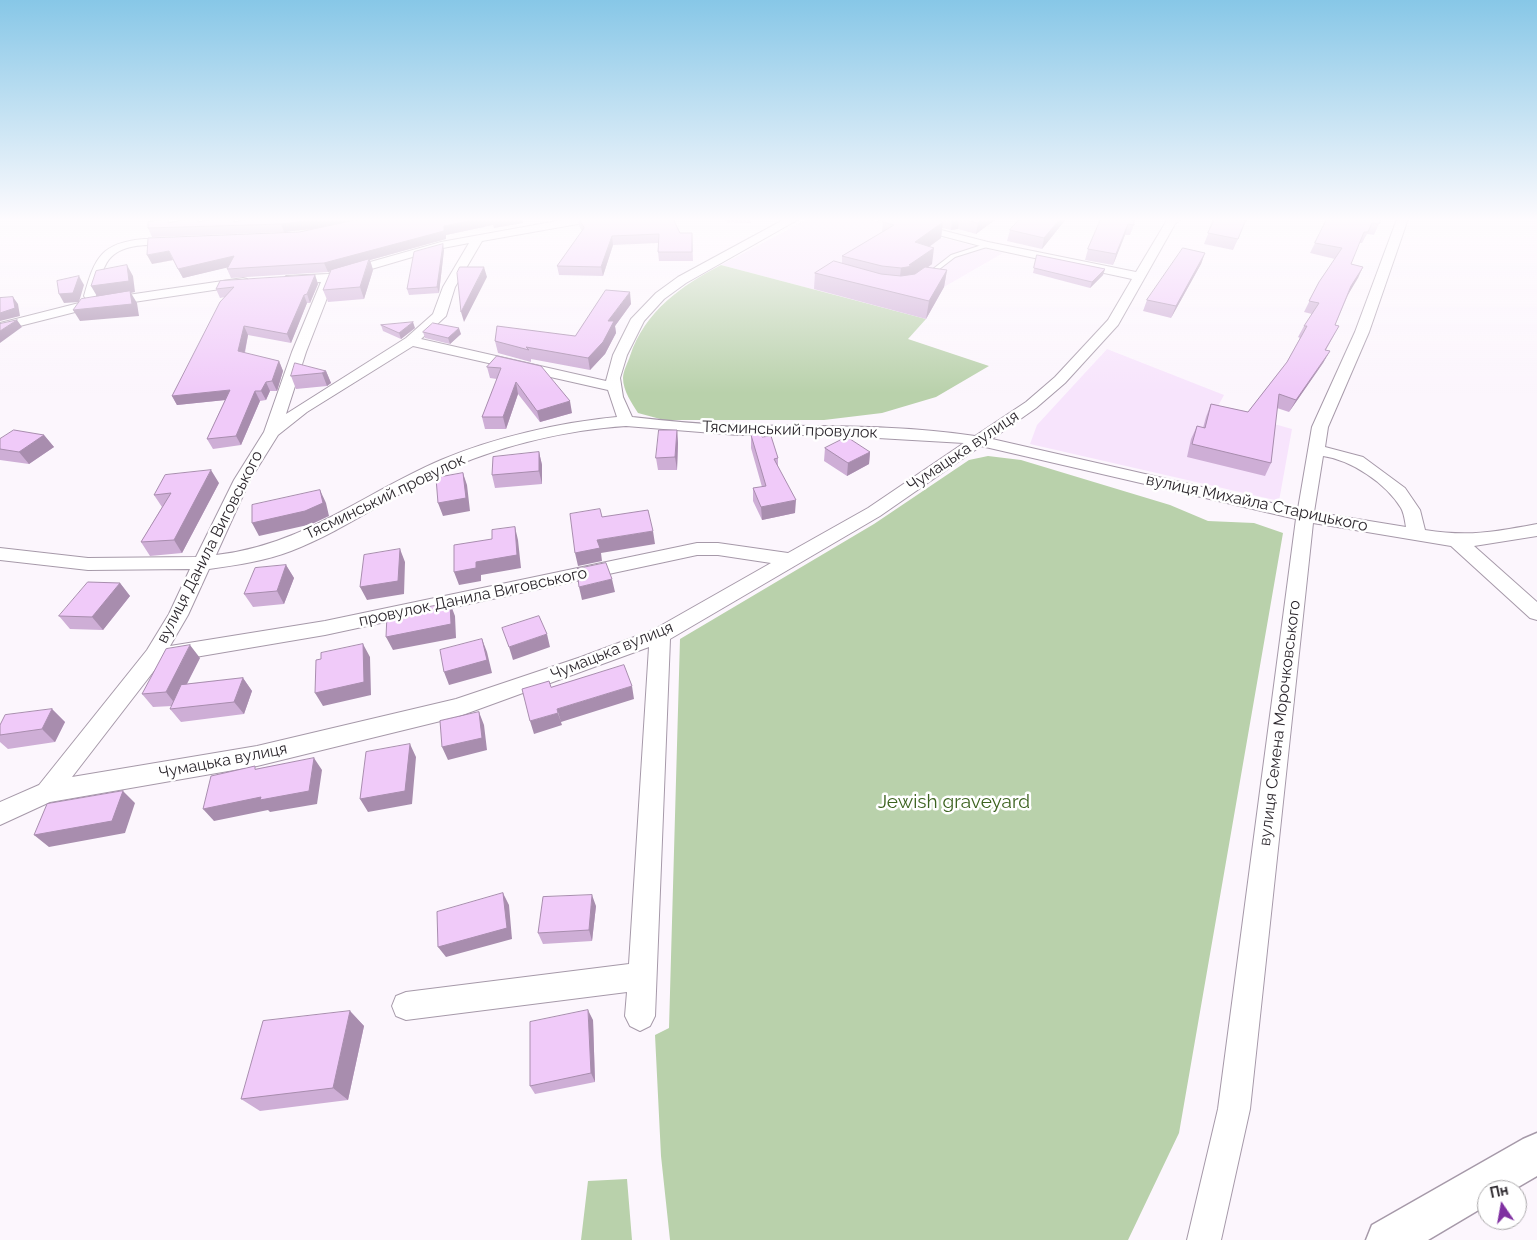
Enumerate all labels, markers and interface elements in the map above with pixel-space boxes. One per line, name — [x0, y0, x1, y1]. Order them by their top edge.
street label: Чумацька вулиця — [904, 407, 1022, 495]
street label: Тясминський провулок — [702, 417, 878, 443]
street label: вулиця Данила Виговського — [153, 447, 267, 647]
street label: Тясминський провулок — [302, 450, 468, 544]
street label: вулиця Михайла Старицького — [1144, 470, 1370, 536]
street label: провулок Данила Виговського — [357, 563, 589, 631]
street label: вулиця Семена Морочковського — [1255, 599, 1305, 847]
street label: Чумацька вулиця — [548, 618, 676, 684]
street label: Чумацька вулиця — [157, 739, 289, 783]
park label: Jewish graveyard — [878, 791, 1030, 813]
north arrow — [1477, 1180, 1527, 1230]
text: Пн — [1488, 1182, 1510, 1201]

